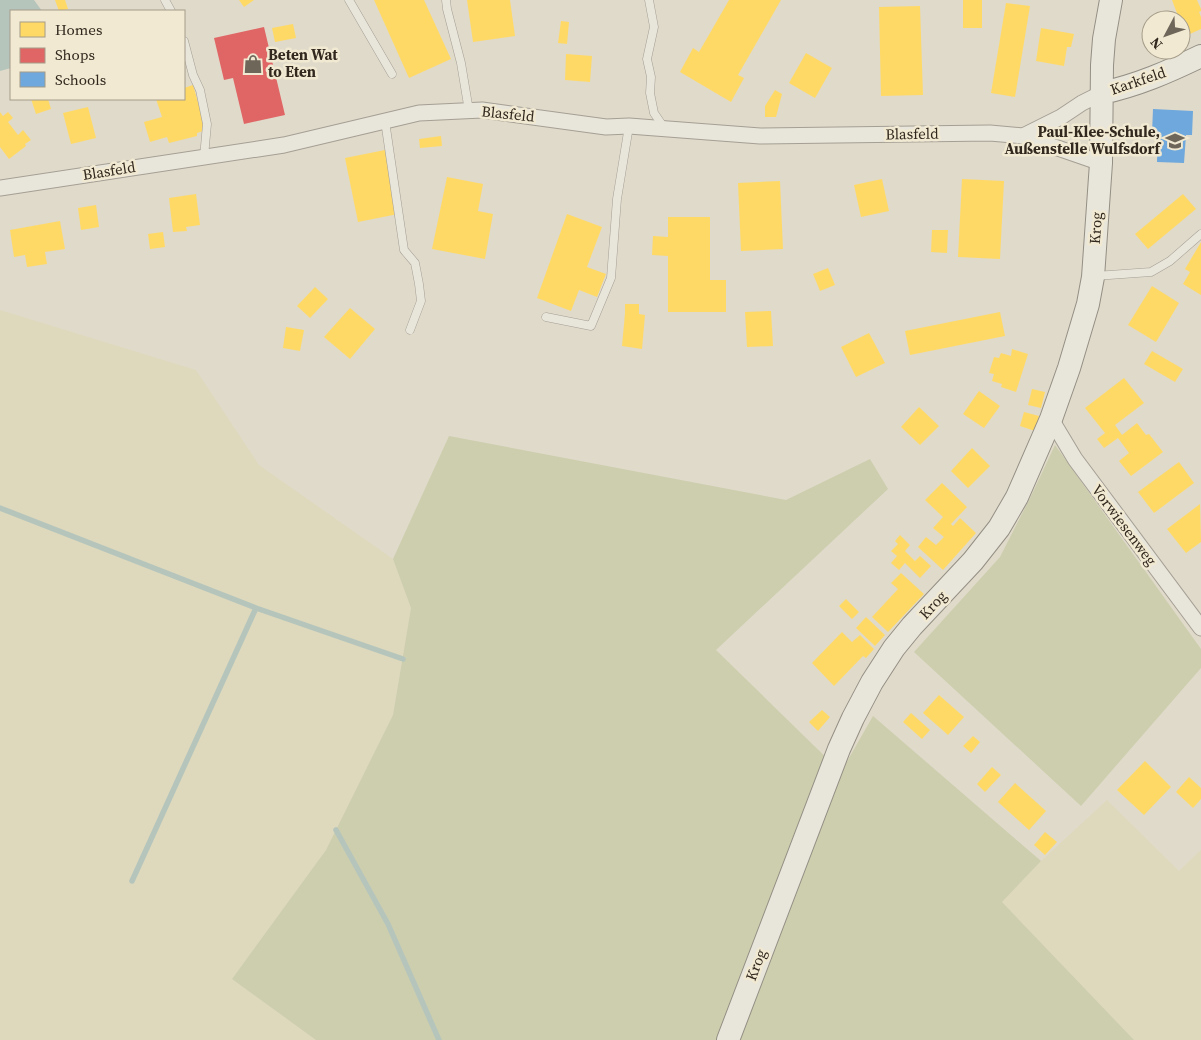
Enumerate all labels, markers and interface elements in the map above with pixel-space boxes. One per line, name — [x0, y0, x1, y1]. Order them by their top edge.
legend — [10, 10, 185, 100]
north arrow — [1141, 10, 1191, 60]
text: Homes — [55, 19, 102, 40]
text: N — [1145, 33, 1167, 54]
text: Shops — [55, 44, 95, 65]
place label: Beten Wat to Eten — [268, 44, 338, 82]
shop icon: Beten Wat to Eten — [242, 53, 264, 75]
street label: Karkfeld — [1107, 61, 1169, 100]
text: Schools — [55, 69, 106, 90]
street label: Blasfeld — [480, 100, 536, 127]
place label: Paul-Klee-Schule, Außenstelle Wulfsdorf — [1004, 121, 1162, 159]
street label: Blasfeld — [885, 123, 939, 144]
school or university icon: Paul-Klee-Schule, Außenstelle Wulfsdorf — [1164, 130, 1186, 152]
street label: Blasfeld — [81, 156, 137, 185]
street label: Krog — [1084, 211, 1107, 245]
street label: Vorwiesenweg — [1087, 480, 1162, 570]
street label: Krog — [914, 586, 951, 624]
street label: Krog — [740, 946, 771, 984]

